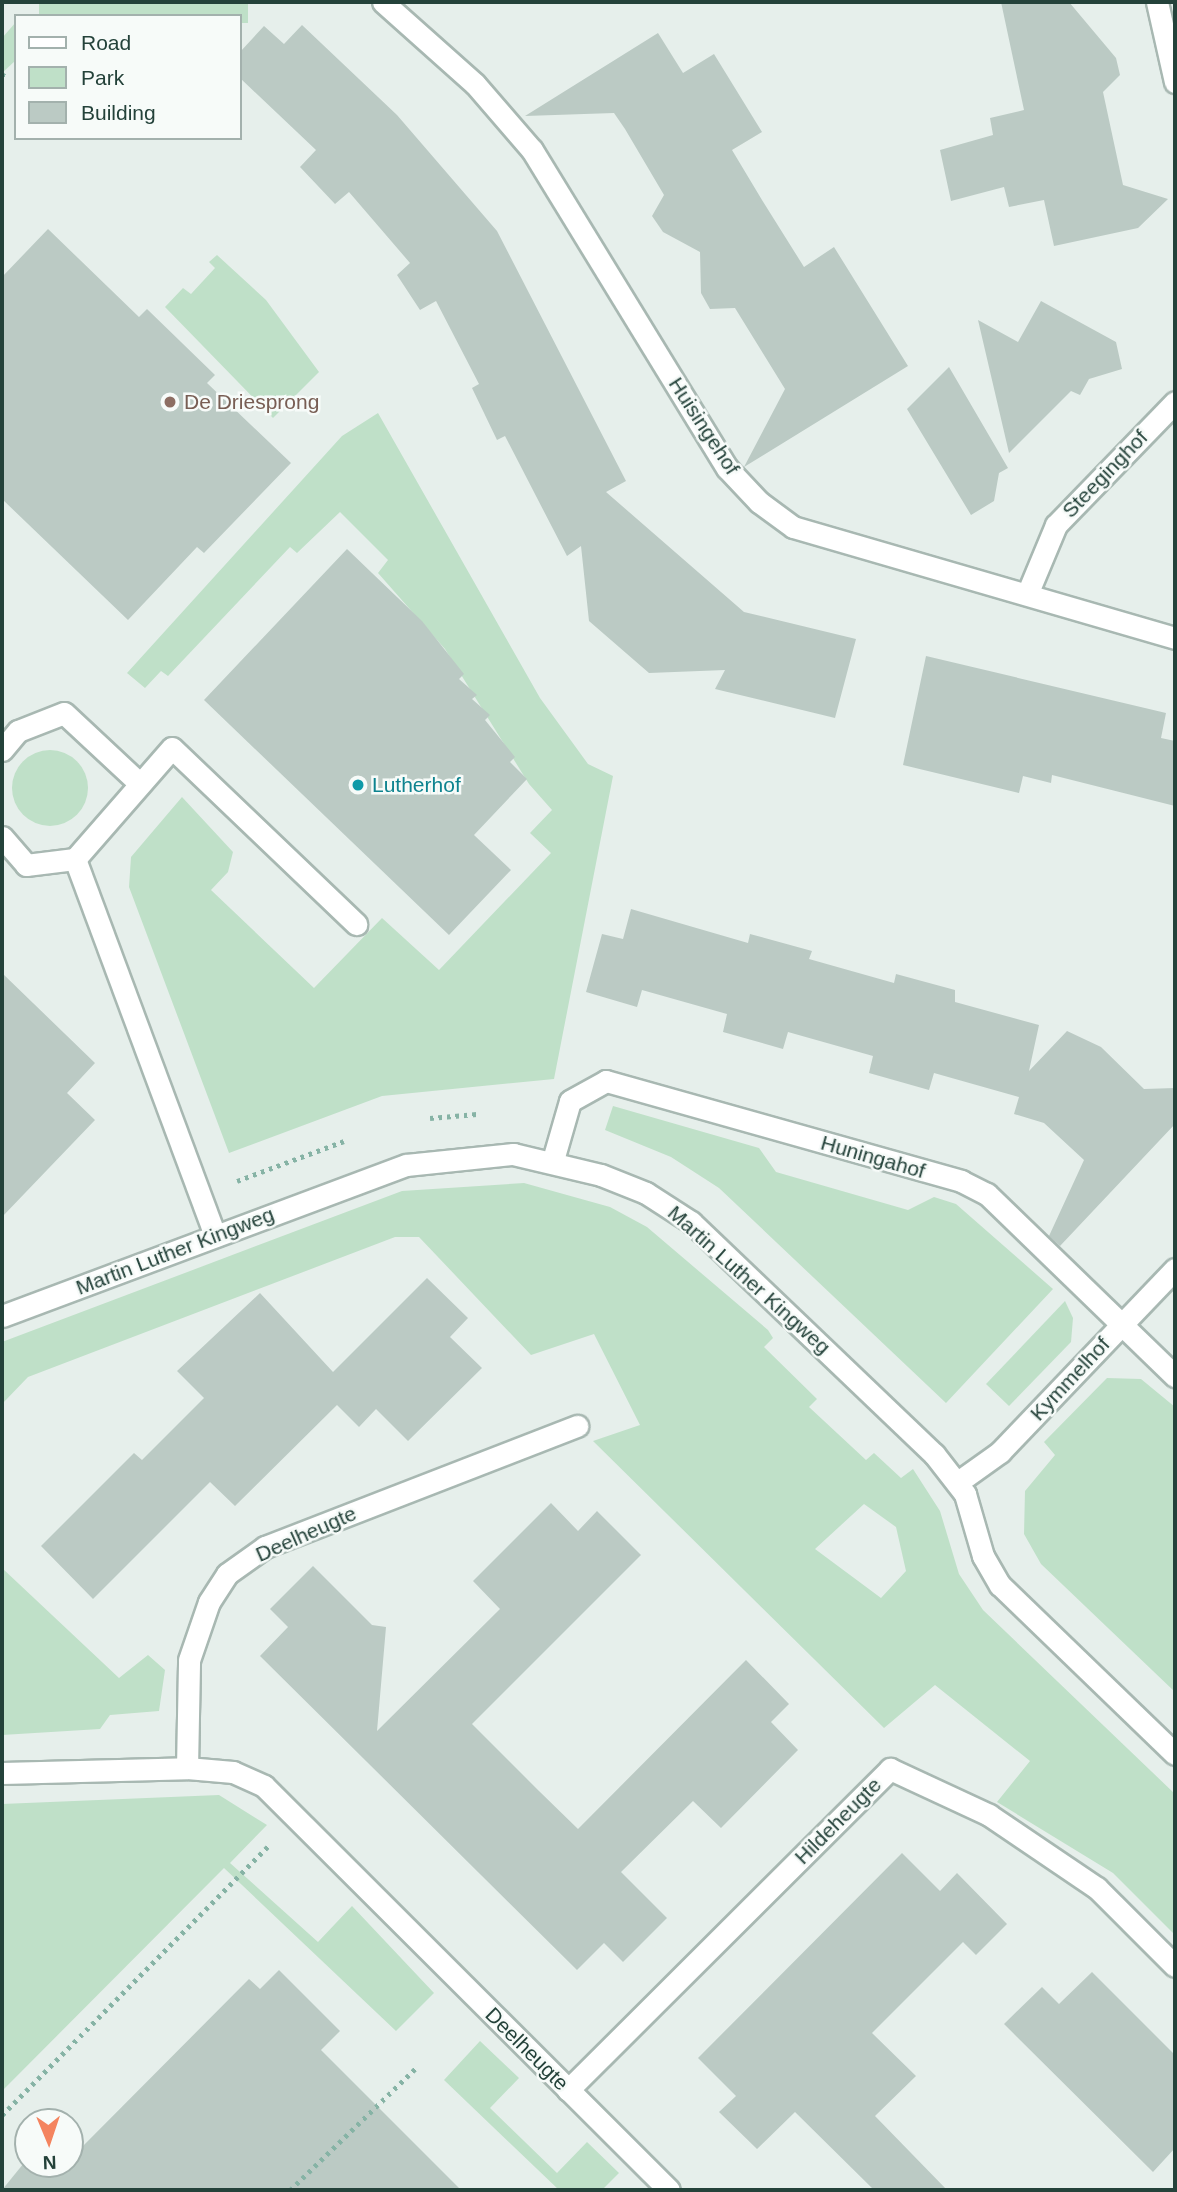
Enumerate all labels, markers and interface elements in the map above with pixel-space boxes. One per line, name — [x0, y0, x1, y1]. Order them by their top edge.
legend — [14, 14, 242, 140]
text: Road — [81, 31, 131, 54]
text: Park — [81, 66, 124, 89]
text: Building — [81, 101, 156, 124]
street label: Huisingehof — [663, 373, 745, 479]
place label: De Driesprong — [184, 389, 319, 415]
marker: De Driesprong — [162, 394, 178, 410]
street label: Steeginghof — [1057, 425, 1153, 523]
place label: Lutherhof — [372, 772, 461, 798]
marker: Lutherhof — [350, 777, 366, 793]
street label: Huningahof — [818, 1130, 928, 1184]
street label: Martin Luther Kingweg — [662, 1200, 836, 1360]
street label: Martin Luther Kingweg — [72, 1202, 278, 1300]
street label: Kymmelhof — [1025, 1332, 1115, 1426]
street label: Deelheugte — [252, 1501, 360, 1567]
street label: Hildeheugte — [789, 1772, 887, 1870]
street label: Deelheugte — [480, 2002, 574, 2096]
north arrow — [14, 2108, 84, 2178]
text: N — [42, 2152, 57, 2173]

